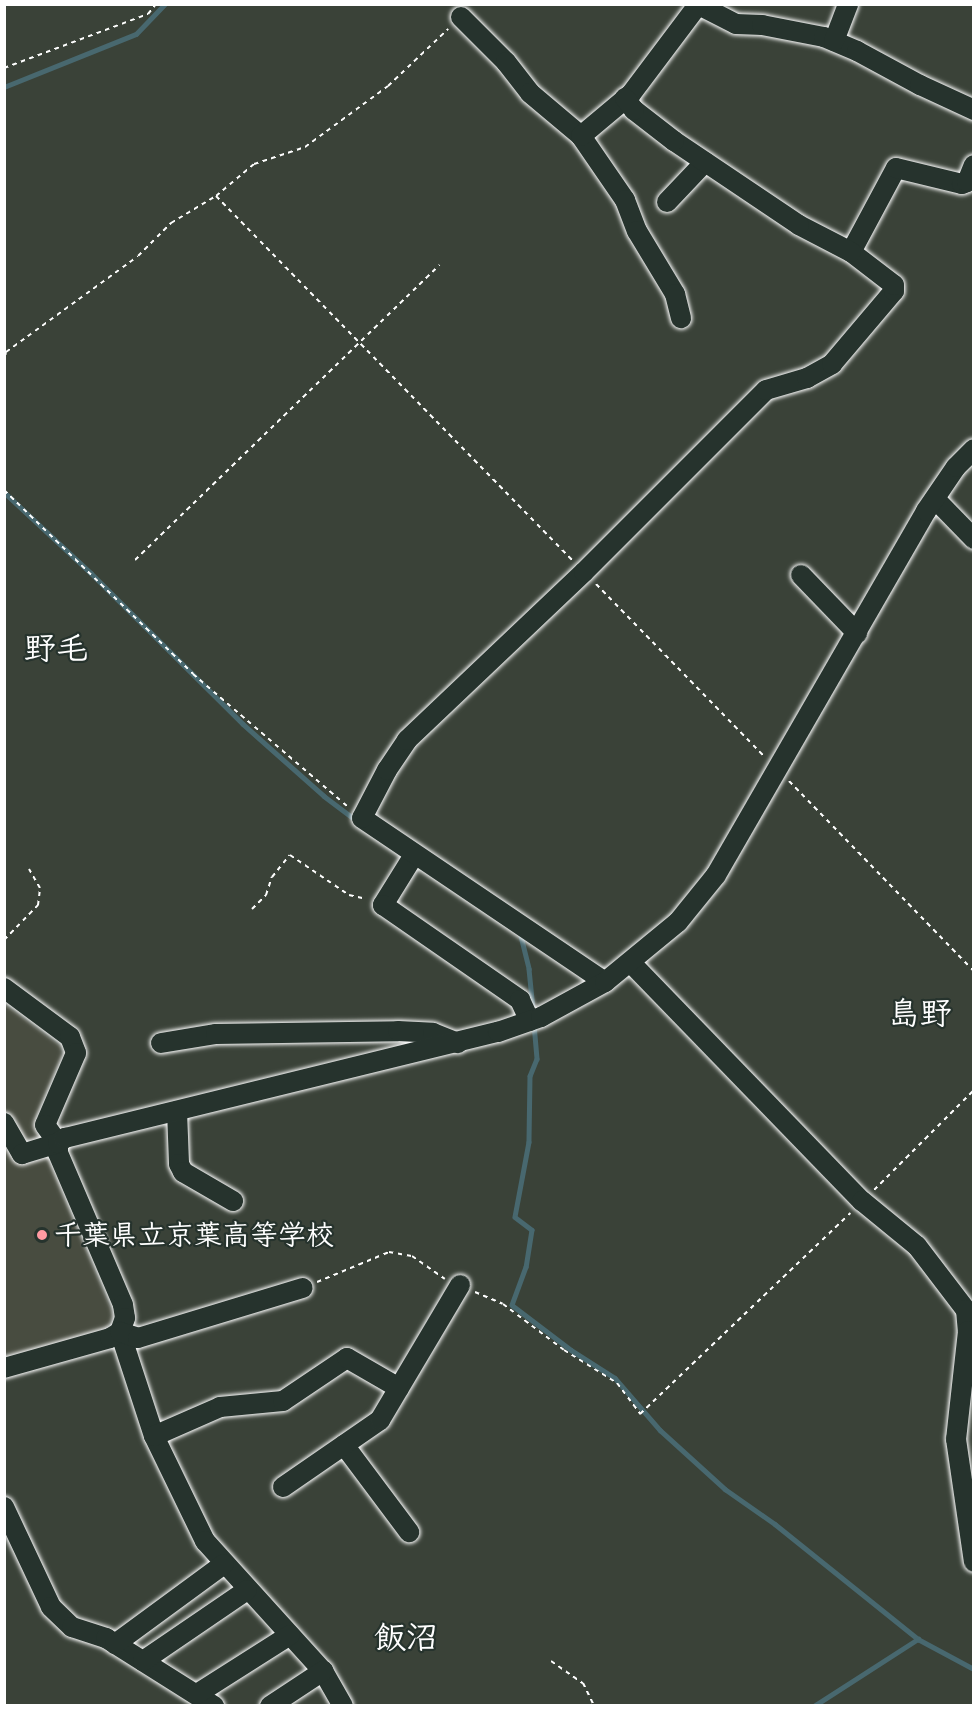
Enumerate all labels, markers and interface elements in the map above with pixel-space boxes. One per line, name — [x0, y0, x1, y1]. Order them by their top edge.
district label: 野毛 — [24, 630, 88, 668]
district label: 島野 — [888, 995, 952, 1033]
place label: 千葉県立京葉高等学校 — [54, 1218, 334, 1252]
marker: 千葉県立京葉高等学校 — [35, 1228, 49, 1242]
district label: 飯沼 — [374, 1619, 438, 1657]

